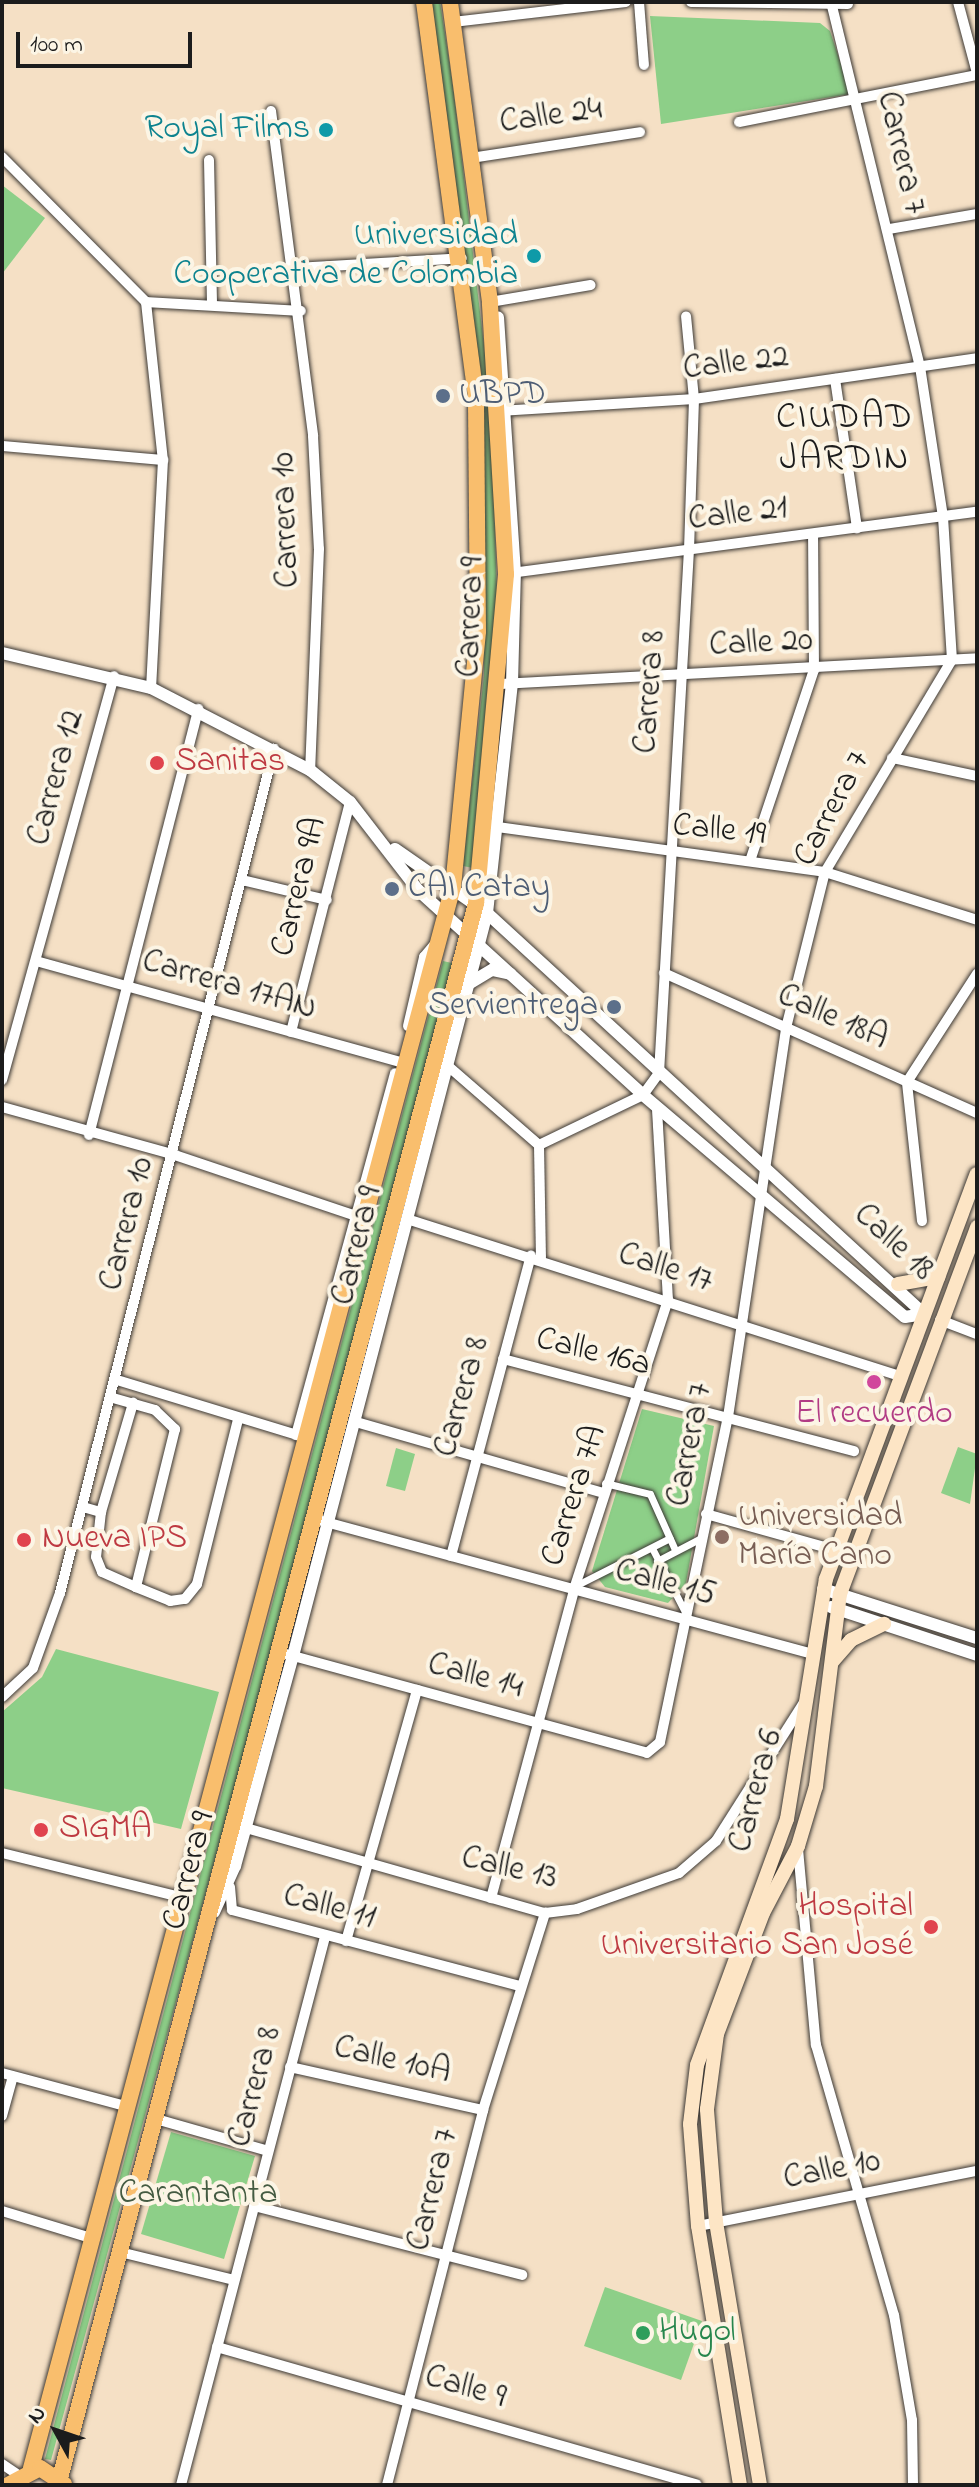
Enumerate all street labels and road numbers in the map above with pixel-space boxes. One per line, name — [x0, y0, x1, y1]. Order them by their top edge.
street label: Carrera 7 — [866, 88, 934, 218]
street label: Calle 24 — [497, 90, 605, 144]
street label: Calle 22 — [681, 337, 791, 391]
street label: Carrera 10 — [264, 451, 310, 589]
street label: Calle 21 — [686, 489, 790, 541]
street label: Carrera 9 — [450, 556, 494, 678]
street label: Calle 20 — [708, 621, 814, 667]
street label: Carrera 8 — [626, 629, 676, 755]
street label: Carrera 12 — [19, 706, 95, 850]
street label: Carrera 7 — [786, 744, 880, 874]
street label: Calle 19 — [671, 806, 767, 856]
street label: Carrera 9A — [263, 813, 337, 961]
street label: Carrera 17AN — [137, 942, 321, 1030]
street label: Calle 18A — [770, 976, 894, 1060]
street label: Carrera 10 — [92, 1153, 164, 1295]
street label: Carrera 9 — [324, 1182, 392, 1310]
street label: Calle 18 — [844, 1195, 942, 1291]
street label: Calle 17 — [613, 1235, 717, 1303]
street label: Calle 16a — [532, 1319, 654, 1387]
street label: Carrera 8 — [426, 1332, 500, 1462]
street label: Carrera 7 — [659, 1380, 723, 1510]
street label: Carrera 7A — [533, 1420, 617, 1572]
street label: Calle 15 — [610, 1551, 720, 1617]
street label: Calle 14 — [423, 1645, 527, 1709]
street label: Carrera 6 — [721, 1725, 793, 1857]
street label: Carrera 9 — [155, 1807, 225, 1935]
street label: Calle 13 — [457, 1838, 561, 1900]
street label: Calle 11 — [278, 1876, 380, 1940]
street label: Carrera 8 — [220, 2022, 292, 2152]
street label: Calle 10A — [330, 2028, 454, 2094]
street label: Carrera 7 — [399, 2125, 469, 2255]
street label: Calle 10 — [780, 2142, 884, 2200]
street label: Calle 9 — [420, 2357, 510, 2419]

